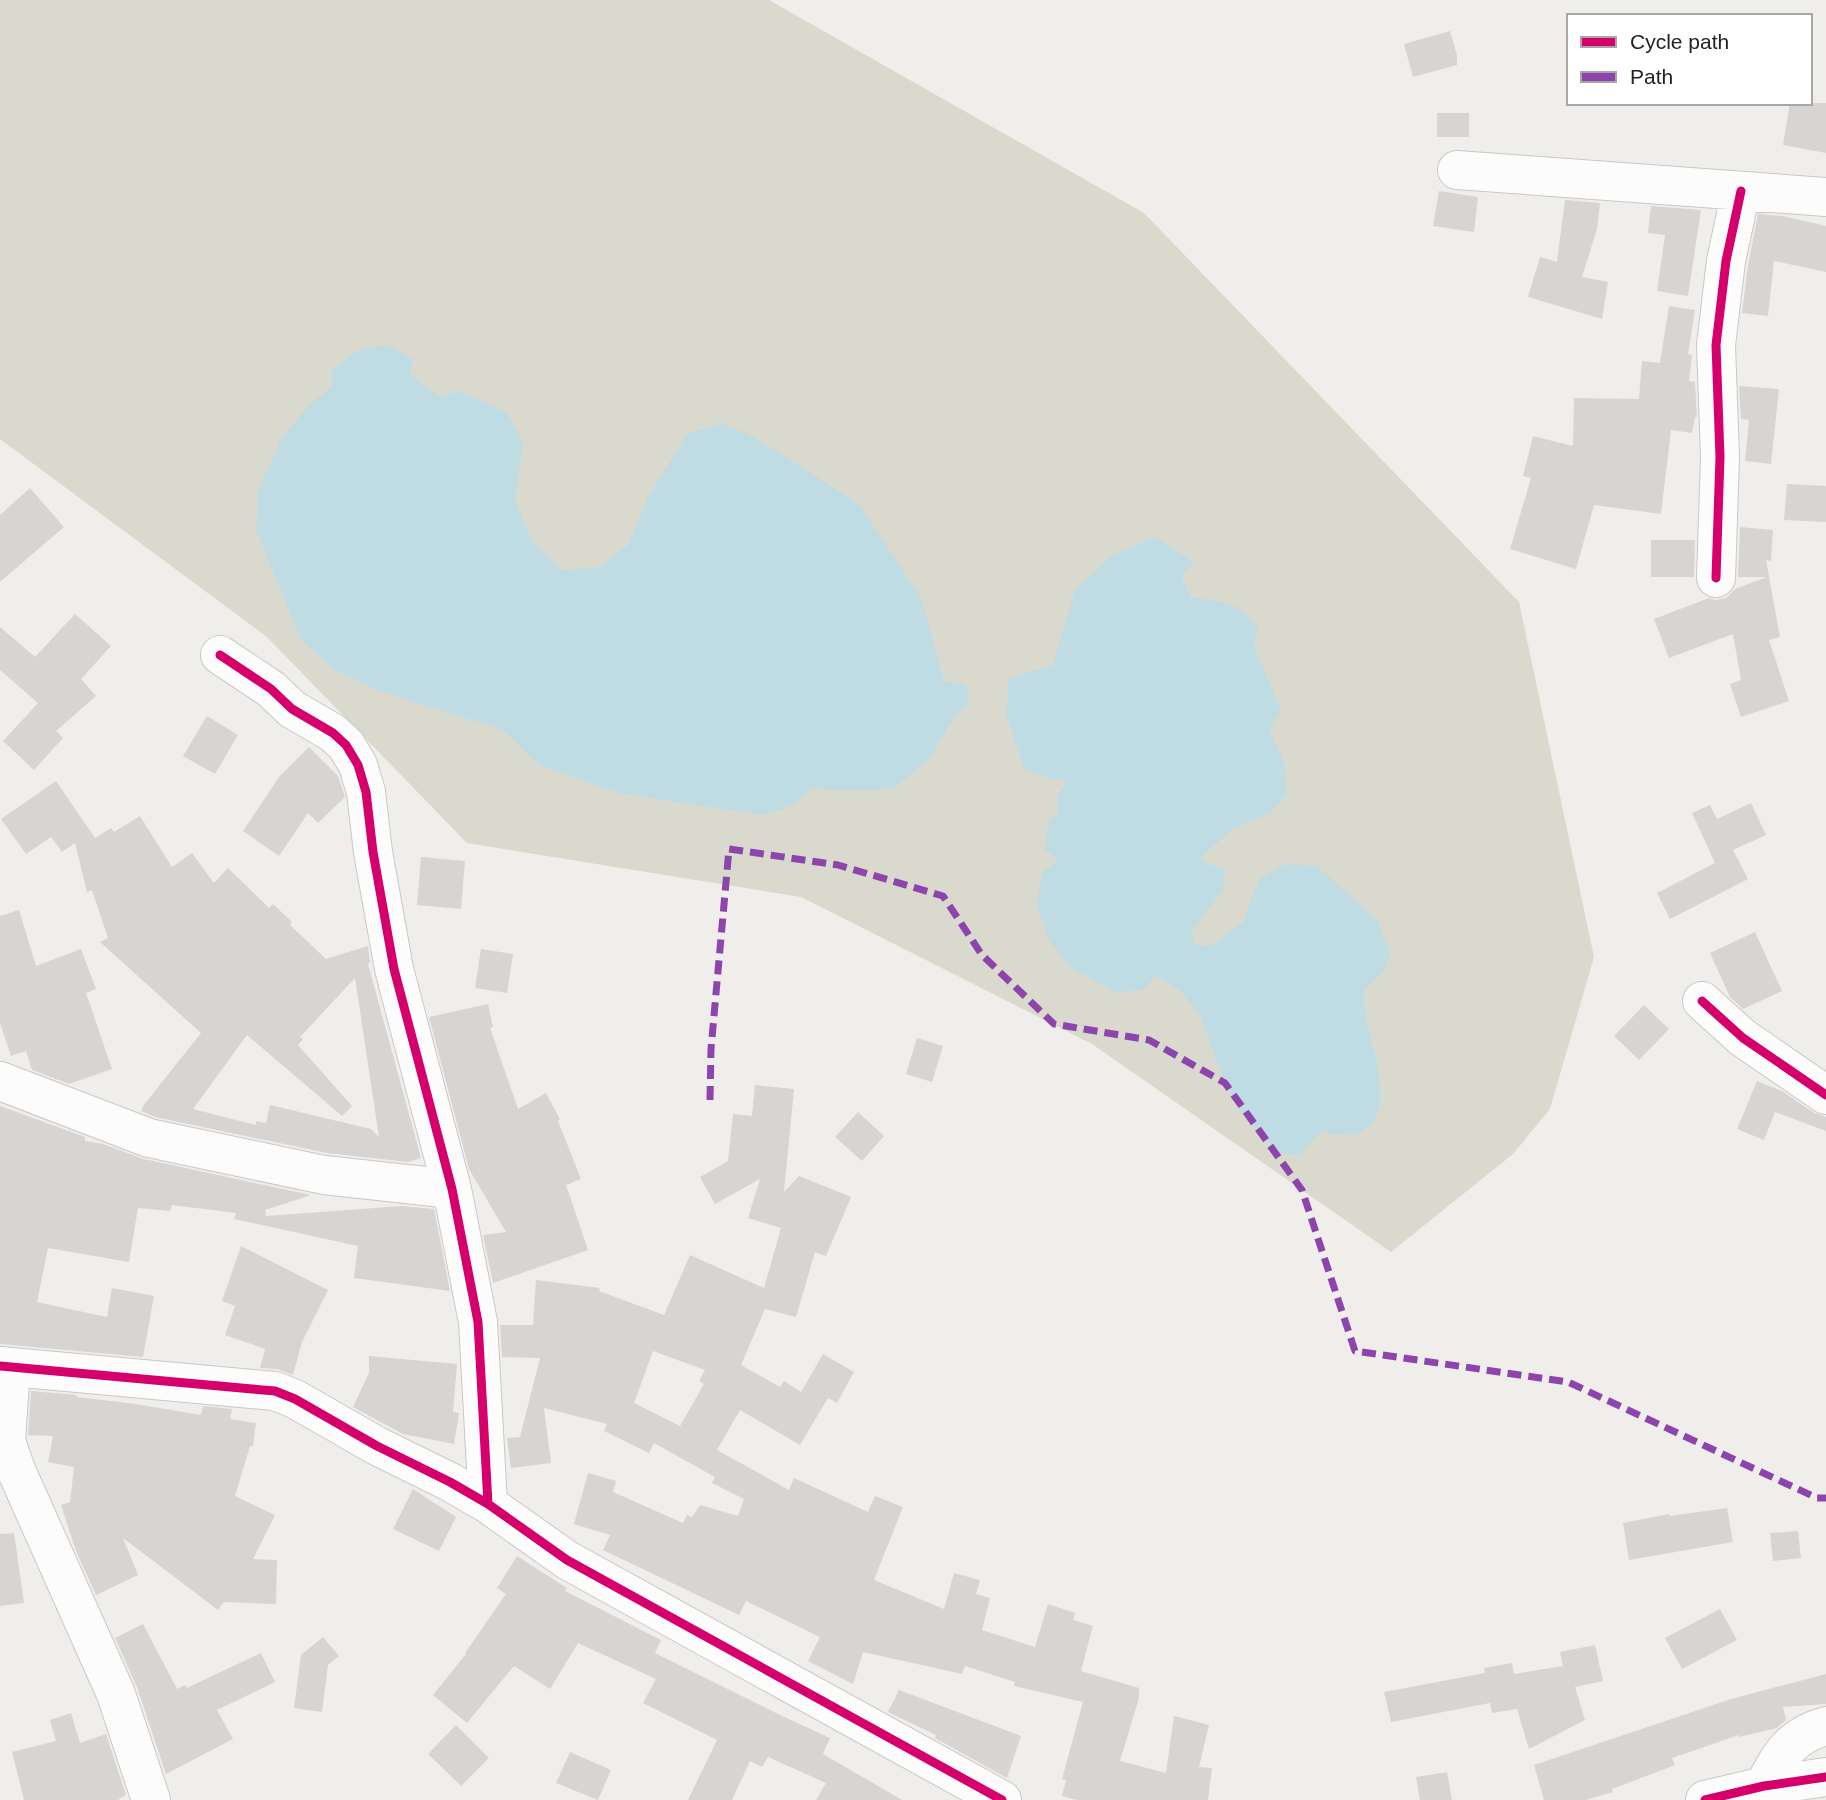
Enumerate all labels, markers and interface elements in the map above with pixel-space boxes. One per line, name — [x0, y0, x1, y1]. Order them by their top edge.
legend — [1567, 14, 1812, 105]
text: Cycle path — [1630, 30, 1729, 53]
text: Path — [1630, 65, 1673, 88]

